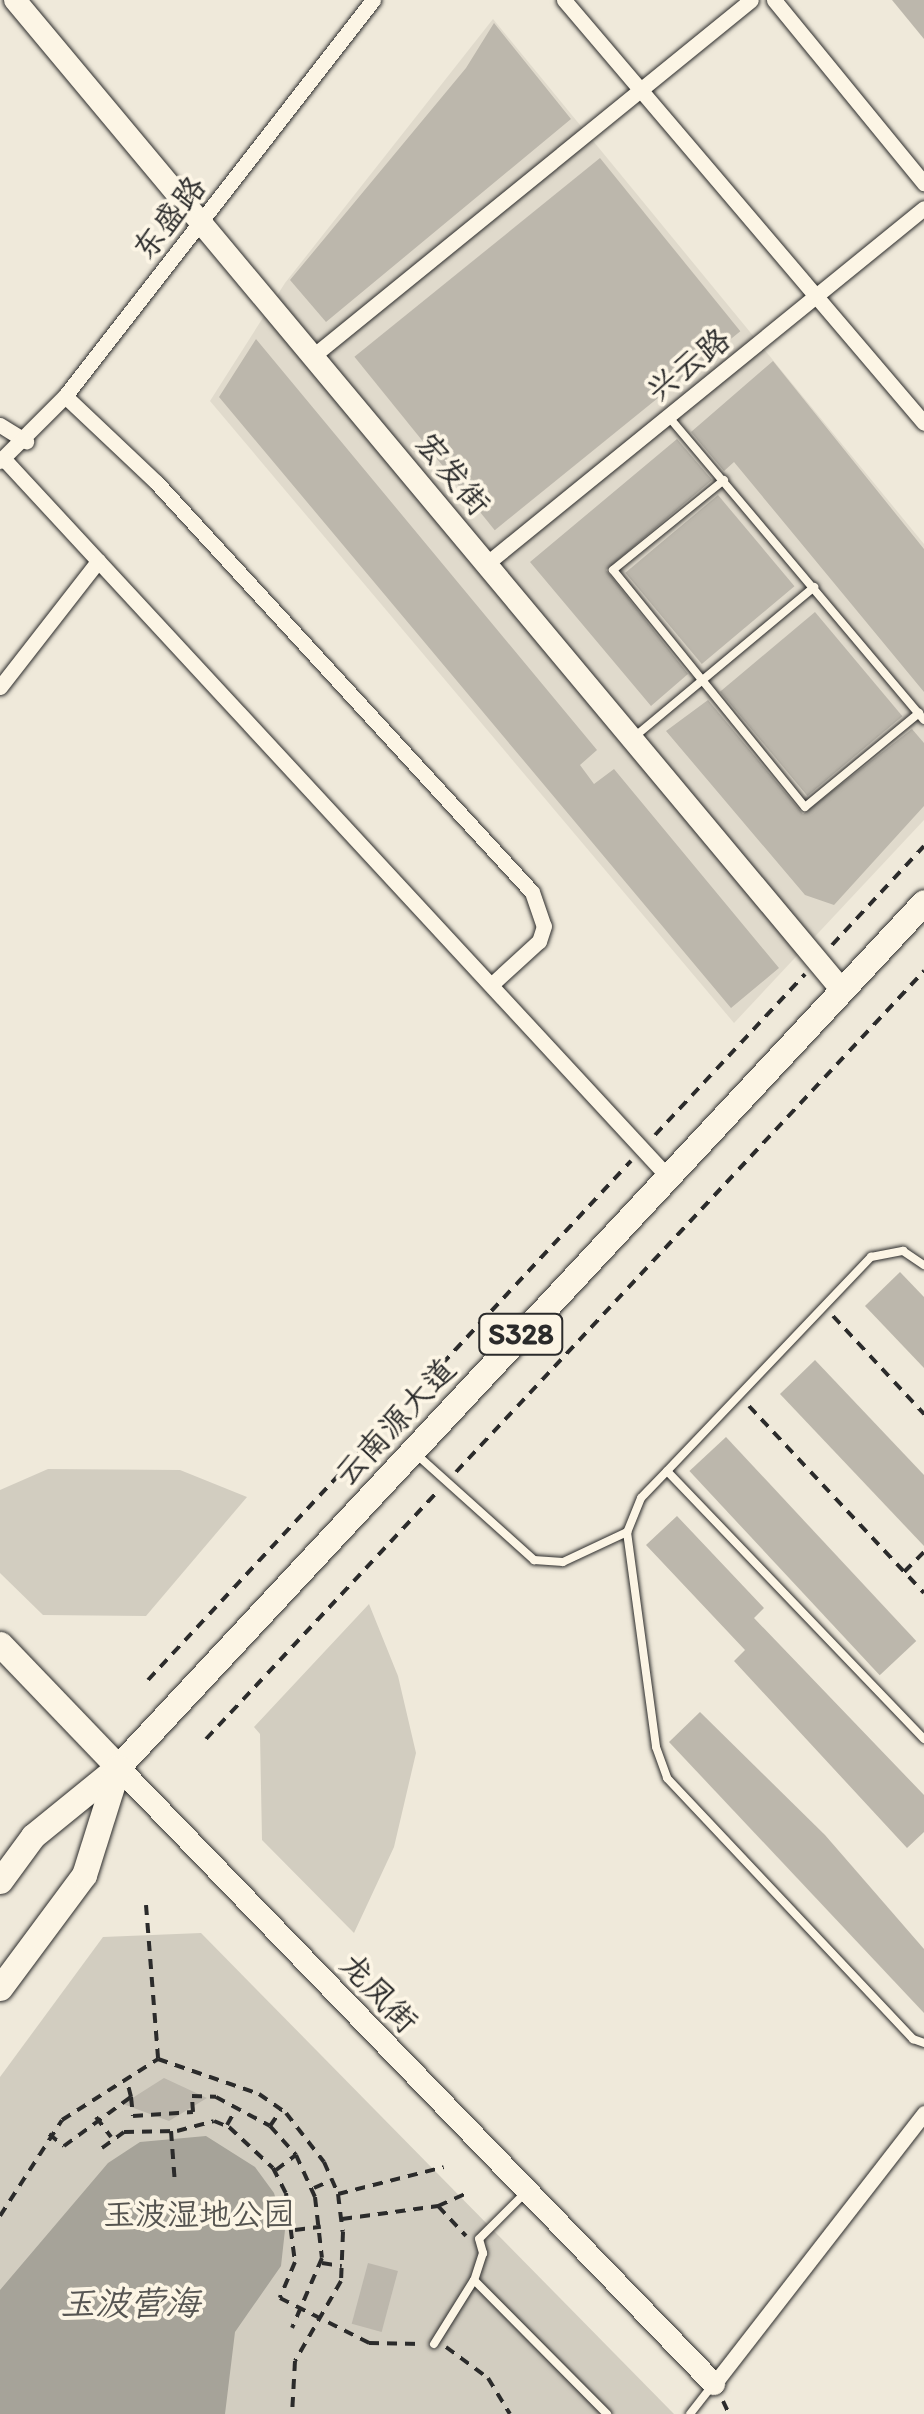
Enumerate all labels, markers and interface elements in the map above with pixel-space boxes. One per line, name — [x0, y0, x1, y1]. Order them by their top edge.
street label: 东盛路 — [124, 168, 214, 268]
street label: 兴云路 — [639, 320, 737, 410]
street label: 宏发街 — [407, 425, 499, 523]
road number: S328 — [476, 1309, 566, 1359]
street label: 云南源大道 — [326, 1350, 464, 1494]
street label: 龙凤街 — [332, 1945, 426, 2041]
park label: 玉波湿地公园 — [103, 2195, 295, 2233]
water label: 玉波营海 — [60, 2282, 200, 2324]

